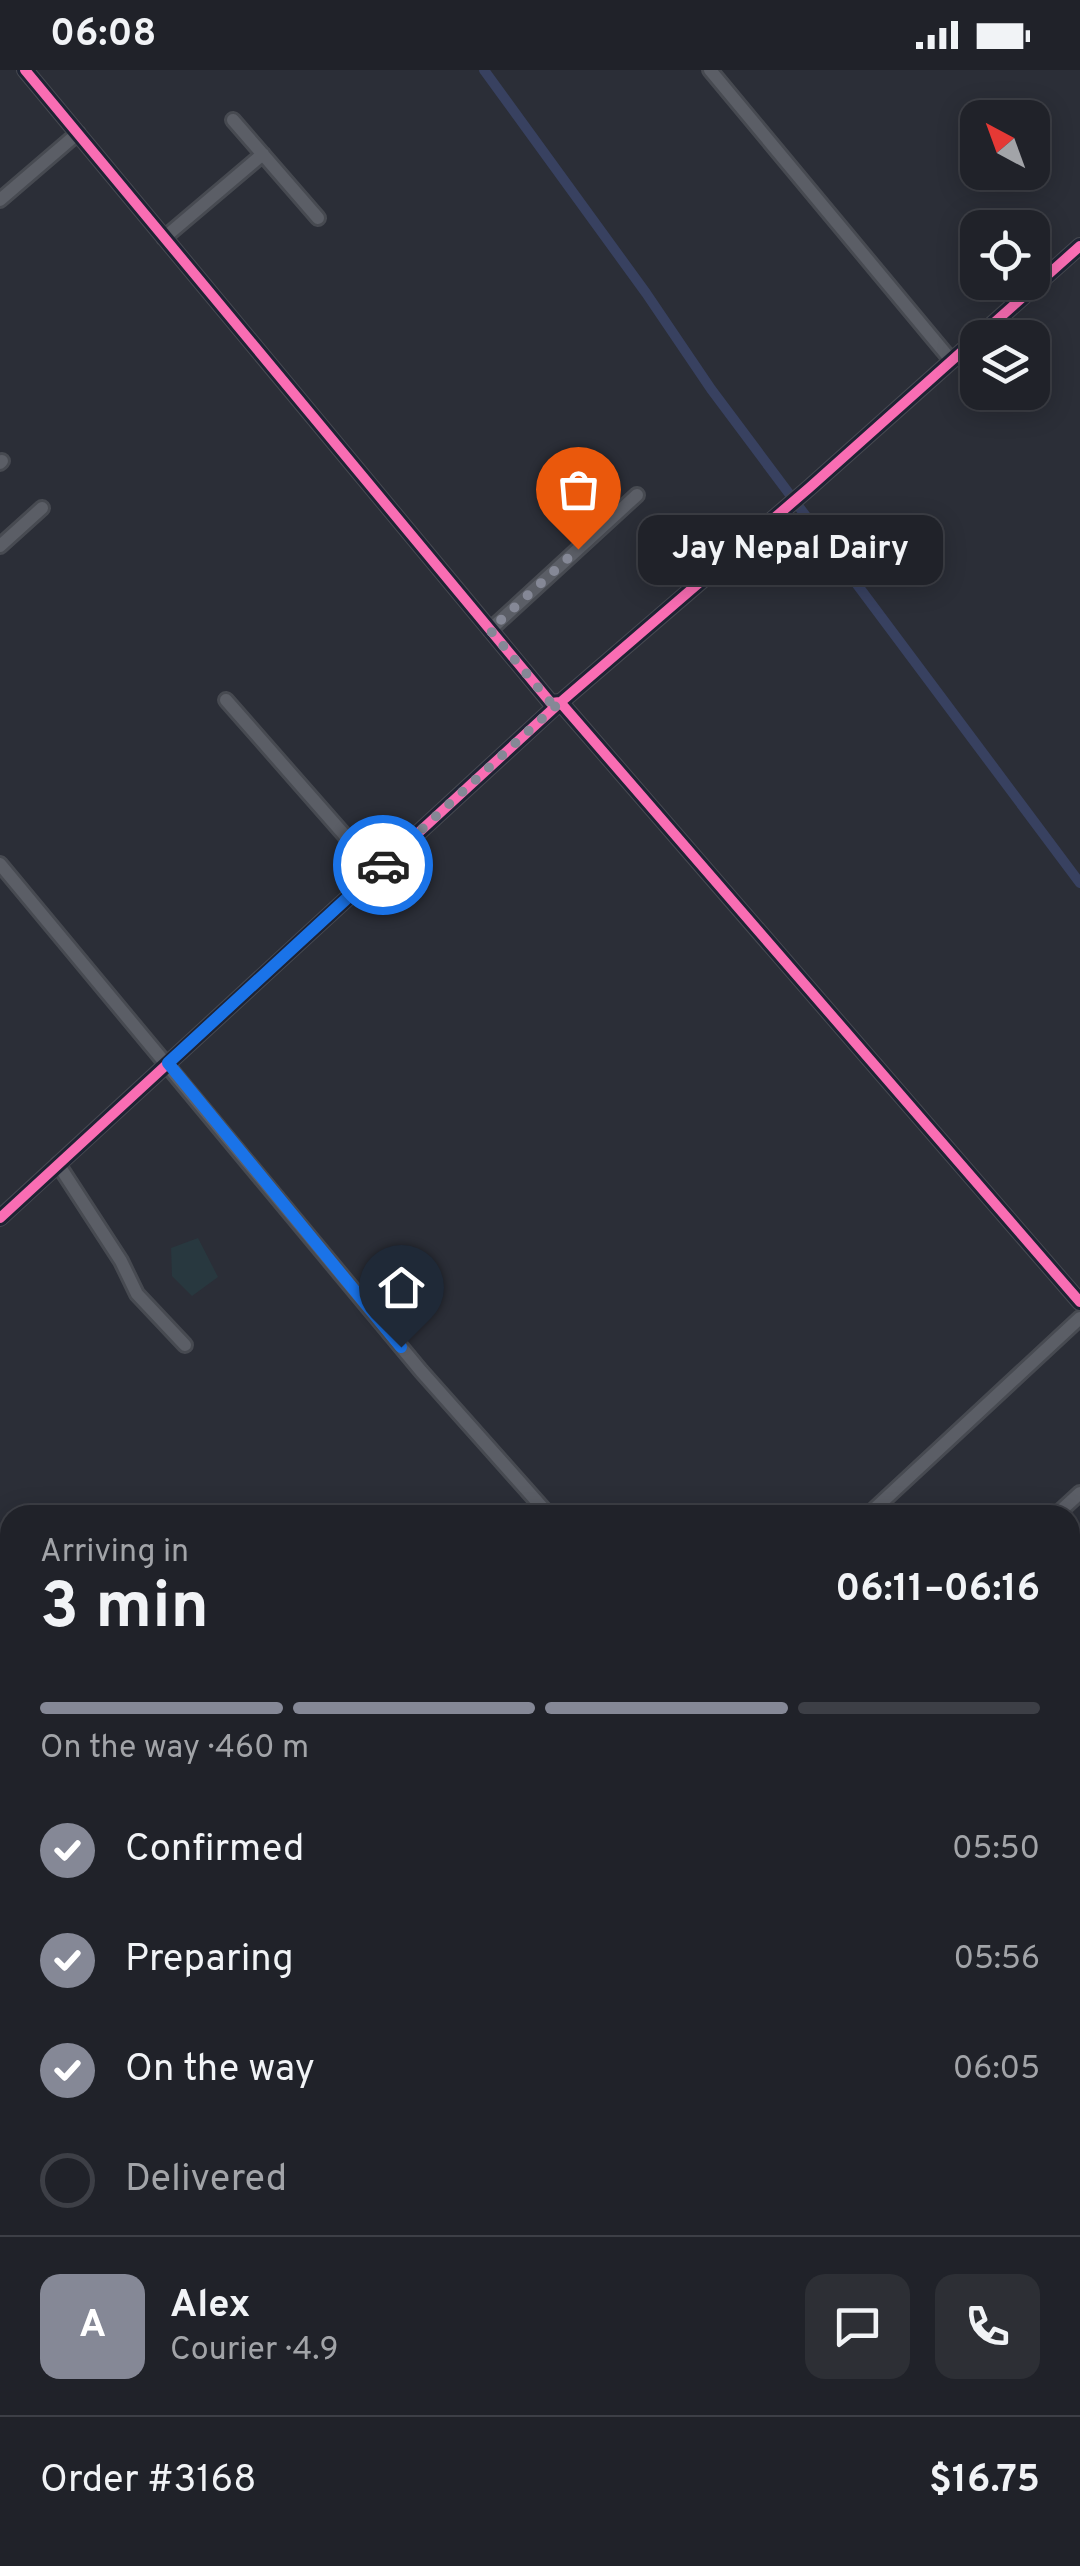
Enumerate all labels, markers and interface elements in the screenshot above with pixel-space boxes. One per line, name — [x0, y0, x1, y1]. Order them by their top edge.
text: 06:08 — [50, 11, 156, 60]
north arrow — [960, 100, 1050, 190]
map controls — [960, 100, 1050, 410]
button: locate — [960, 210, 1050, 300]
button: layers — [960, 320, 1050, 410]
pin — [536, 447, 621, 550]
icon: bag — [551, 462, 606, 517]
callout: Jay Nepal Dairy — [638, 514, 943, 584]
text: Jay Nepal Dairy — [672, 530, 909, 570]
courier — [333, 815, 433, 915]
icon: car — [356, 838, 411, 893]
pin — [359, 1245, 444, 1348]
icon: home — [374, 1260, 429, 1315]
text: Arriving in — [40, 1533, 189, 1573]
text: 06:11–06:16 — [835, 1566, 1040, 1615]
text: 3 min — [40, 1569, 209, 1651]
text: On the way · 460 m — [40, 1729, 309, 1769]
icon: check — [40, 1823, 95, 1878]
text: Confirmed — [125, 1826, 304, 1875]
text: 05:50 — [952, 1830, 1040, 1870]
icon: check — [40, 1933, 95, 1988]
text: Preparing — [125, 1936, 294, 1985]
text: 05:56 — [953, 1940, 1040, 1980]
icon: check — [40, 2043, 95, 2098]
text: On the way — [125, 2046, 315, 2095]
text: 06:05 — [953, 2050, 1040, 2090]
text: Delivered — [125, 2156, 287, 2205]
button: chat — [805, 2274, 910, 2379]
button: phone — [935, 2274, 1040, 2379]
text: Alex — [170, 2282, 250, 2331]
text: A — [79, 2302, 106, 2351]
text: Courier · 4.9 — [170, 2331, 339, 2371]
text: Order #3168 — [40, 2457, 256, 2506]
text: $16.75 — [929, 2457, 1040, 2506]

